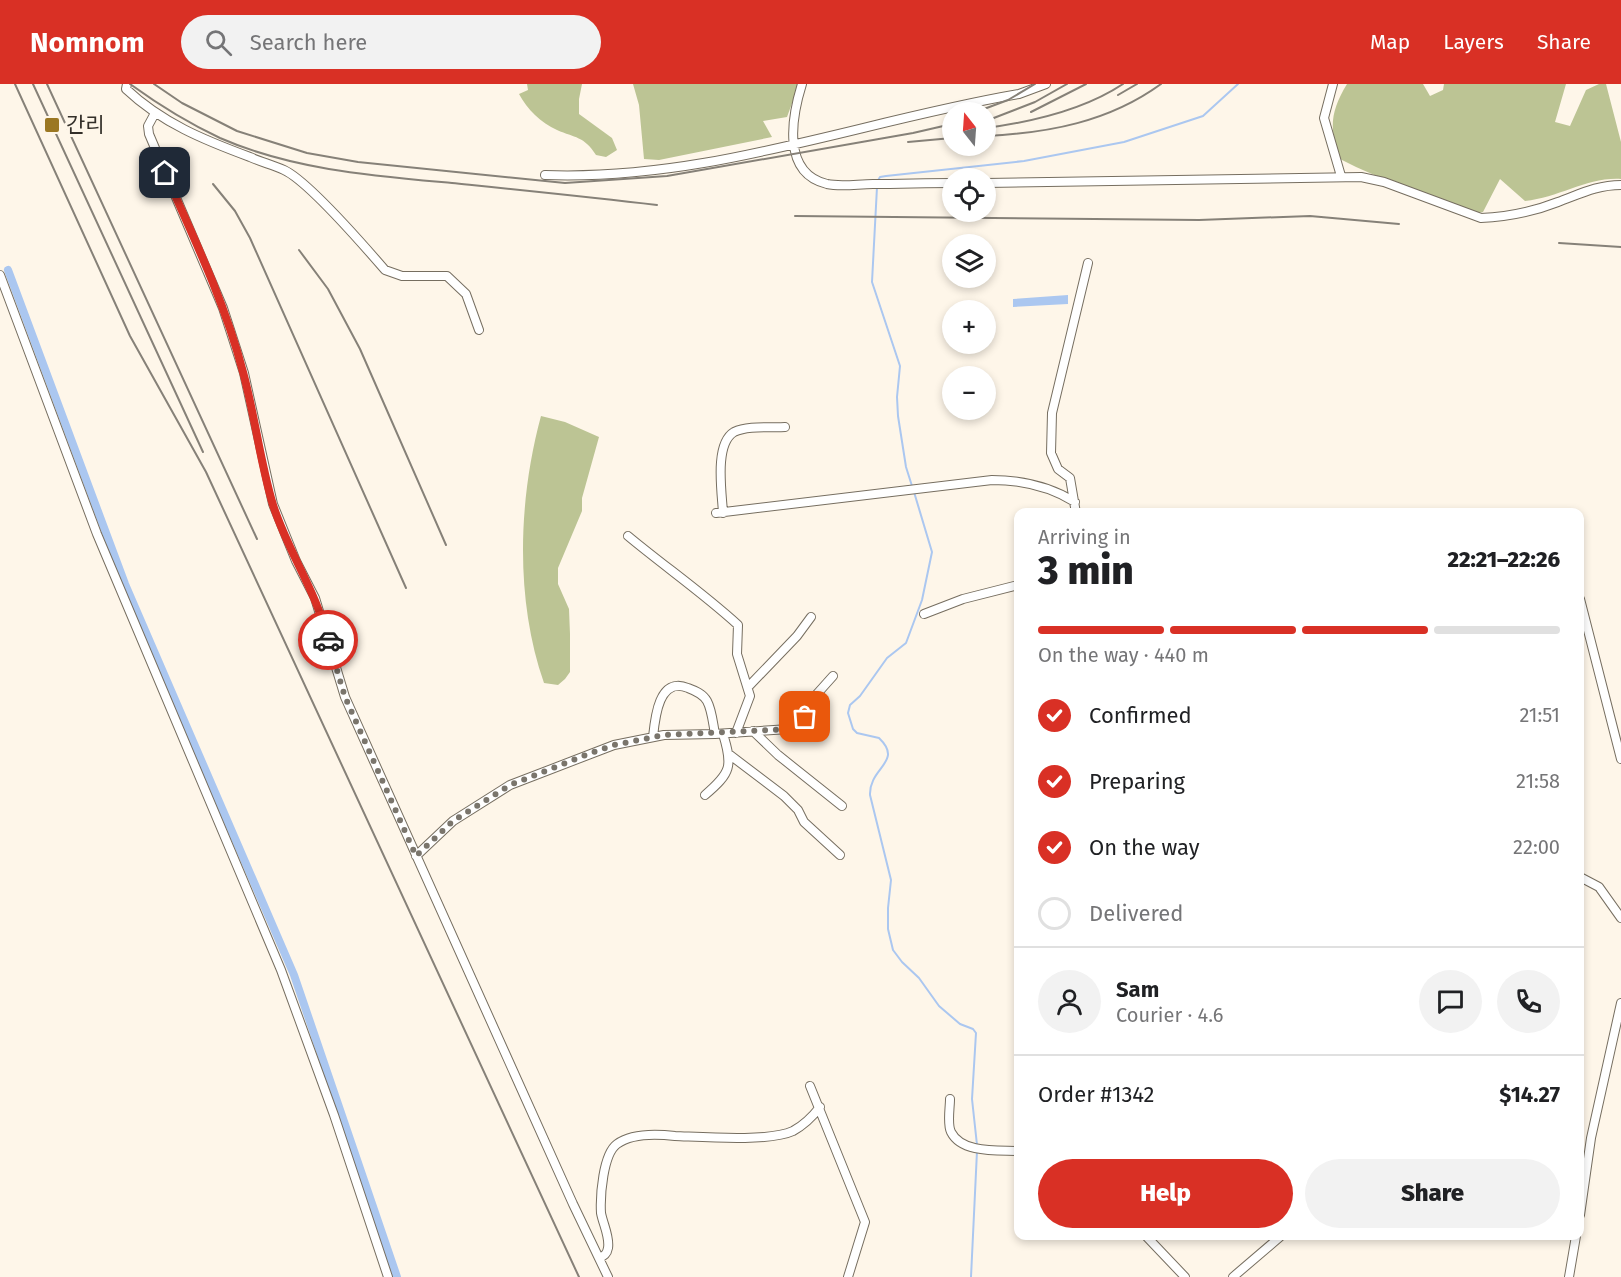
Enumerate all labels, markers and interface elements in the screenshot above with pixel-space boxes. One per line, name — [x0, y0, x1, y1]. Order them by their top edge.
search box — [181, 15, 601, 69]
text: Nomnom — [30, 26, 145, 59]
icon: search — [202, 26, 235, 59]
text: Search here — [250, 29, 367, 56]
text: Map — [1370, 29, 1410, 55]
text: Layers — [1443, 29, 1504, 55]
text: Share — [1537, 29, 1591, 55]
north arrow — [942, 102, 996, 156]
map controls — [942, 102, 996, 420]
place label: 간리 — [66, 112, 105, 138]
marker: 간리 — [43, 116, 61, 134]
pin — [139, 147, 190, 198]
icon: home — [148, 156, 181, 189]
button: locate — [942, 168, 996, 222]
button: layers — [942, 234, 996, 288]
button: + — [942, 300, 996, 354]
button: − — [942, 366, 996, 420]
text: Arriving in — [1038, 525, 1131, 549]
text: 22:21–22:26 — [1447, 546, 1560, 573]
text: 3 min — [1038, 548, 1134, 594]
courier — [298, 610, 358, 670]
icon: car — [312, 624, 345, 657]
text: On the way · 440 m — [1038, 643, 1209, 667]
pin — [779, 691, 830, 742]
icon: check — [1038, 699, 1071, 732]
icon: bag — [788, 700, 821, 733]
text: Confirmed — [1089, 702, 1192, 729]
text: 21:51 — [1519, 703, 1560, 727]
icon: check — [1038, 765, 1071, 798]
text: Preparing — [1089, 768, 1185, 795]
text: 21:58 — [1516, 769, 1560, 793]
icon: check — [1038, 831, 1071, 864]
text: On the way — [1089, 834, 1200, 861]
text: 22:00 — [1513, 835, 1560, 859]
text: Delivered — [1089, 900, 1184, 927]
button: person — [1038, 970, 1101, 1033]
button: chat — [1419, 970, 1482, 1033]
button: phone — [1497, 970, 1560, 1033]
text: Sam — [1116, 976, 1159, 1003]
text: Courier · 4.6 — [1116, 1003, 1223, 1027]
text: Order #1342 — [1038, 1081, 1154, 1108]
text: $14.27 — [1499, 1081, 1560, 1108]
button: Help — [1038, 1159, 1293, 1228]
button: Share — [1305, 1159, 1560, 1228]

